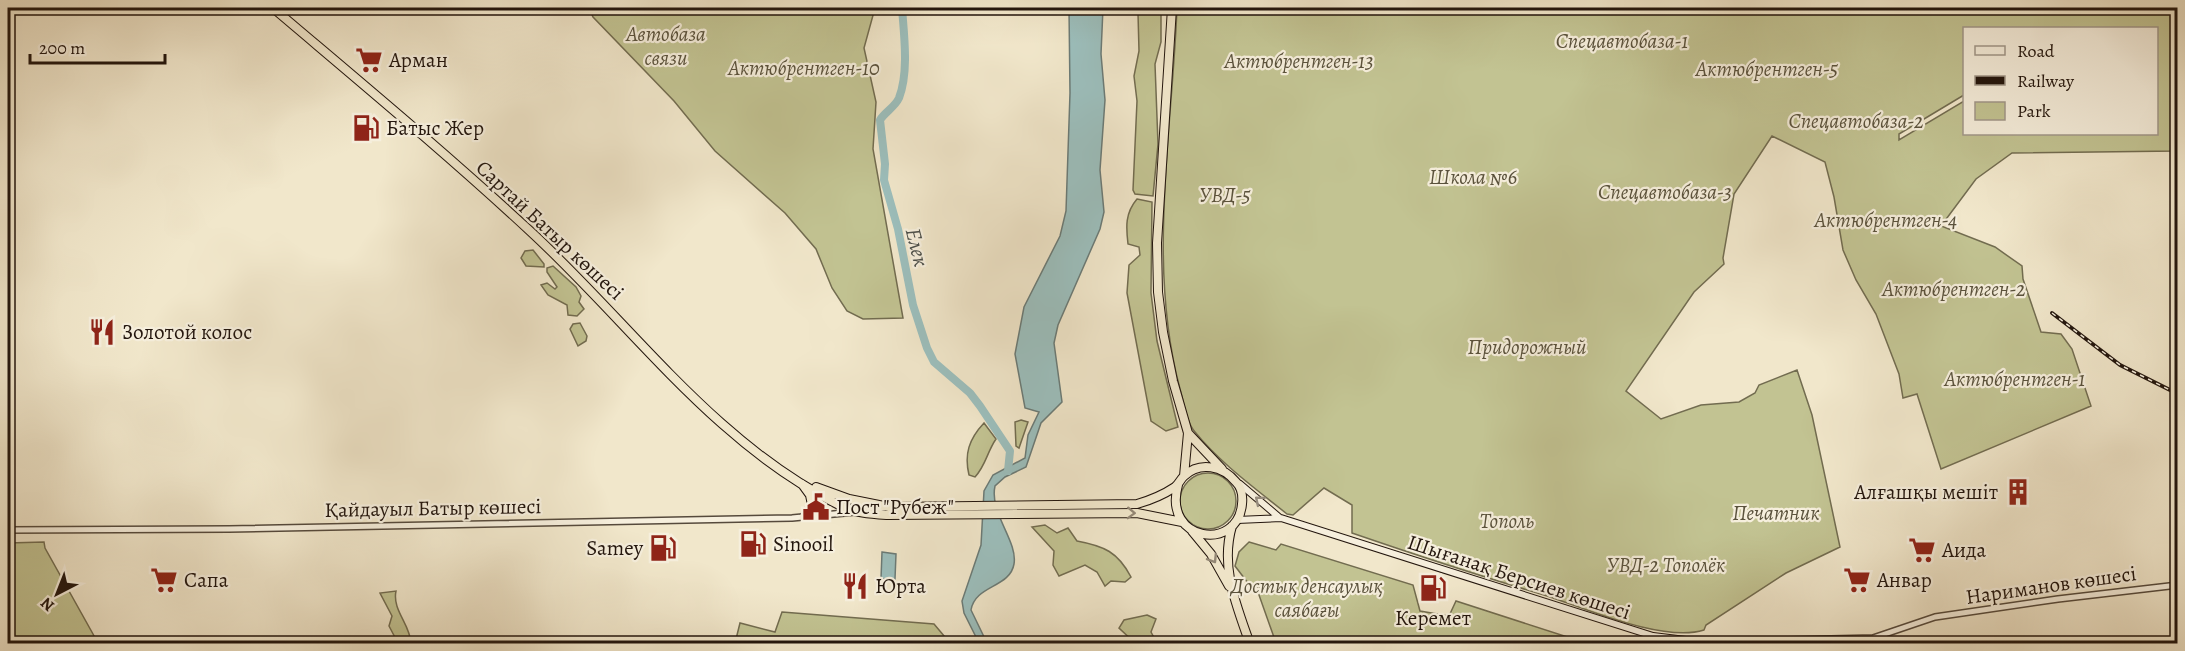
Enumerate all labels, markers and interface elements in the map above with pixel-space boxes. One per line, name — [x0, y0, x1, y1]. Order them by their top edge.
park label: Автобаза связи — [625, 20, 706, 72]
scale bar — [30, 27, 165, 65]
park label: Спецавтобаза-1 — [1556, 27, 1688, 55]
legend — [1963, 27, 2158, 135]
text: 200 m — [39, 36, 85, 60]
text: Road — [2017, 39, 2055, 63]
supermarket icon: Арман — [354, 45, 384, 75]
place label: Арман — [388, 46, 448, 74]
park label: Актюбрентген-13 — [1223, 47, 1374, 75]
park label: Актюбрентген-10 — [727, 54, 880, 82]
park label: Актюбрентген-5 — [1695, 55, 1839, 83]
text: Railway — [2017, 69, 2075, 93]
text: Park — [2017, 99, 2051, 123]
park label: Спецавтобаза-2 — [1788, 107, 1924, 135]
fuel station icon: Батыс Жер — [351, 113, 381, 143]
place label: Батыс Жер — [386, 114, 484, 142]
street label: Сартай Батыр көшесі — [470, 154, 630, 306]
park label: Школа №6 — [1429, 163, 1517, 191]
park label: Спецавтобаза-3 — [1598, 178, 1732, 206]
park label: УВД-5 — [1199, 181, 1251, 209]
park label: Актюбрентген-4 — [1814, 206, 1957, 234]
water label: Елек — [898, 225, 936, 270]
park label: Актюбрентген-2 — [1881, 275, 2026, 303]
restaurant icon: Золотой колос — [87, 317, 117, 347]
place label: Золотой колос — [122, 318, 252, 346]
park label: Придорожный — [1468, 333, 1587, 361]
park label: Актюбрентген-1 — [1944, 365, 2085, 393]
building icon: Алғашқы мешіт — [2003, 477, 2033, 507]
place label: Алғашқы мешіт — [1853, 478, 1998, 506]
street label: Қайдауыл Батыр көшесі — [324, 492, 542, 524]
public building icon: Пост "Рубеж" — [801, 492, 831, 522]
place label: Пост "Рубеж" — [836, 493, 954, 521]
one-way arrow — [1255, 497, 1266, 508]
park label: Печатник — [1732, 499, 1820, 527]
one-way arrow — [1127, 507, 1136, 520]
park label: Тополь — [1480, 507, 1534, 535]
street label: Шығанақ Берсиев көшесі — [1404, 528, 1634, 626]
fuel station icon: Sinooil — [738, 529, 768, 559]
place label: Sinooil — [773, 530, 833, 558]
fuel station icon: Samey — [648, 533, 678, 563]
place label: Samey — [586, 534, 644, 562]
supermarket icon: Аида — [1907, 535, 1937, 565]
place label: Аида — [1941, 536, 1986, 564]
park label: УВД-2 Тополёк — [1607, 551, 1725, 579]
one-way arrow — [1206, 553, 1218, 563]
street label: Нариманов көшесі — [1964, 559, 2138, 611]
north arrow — [27, 564, 87, 624]
supermarket icon: Сапа — [149, 565, 179, 595]
supermarket icon: Анвар — [1842, 565, 1872, 595]
place label: Сапа — [184, 566, 229, 594]
place label: Анвар — [1876, 566, 1932, 594]
restaurant icon: Юрта — [840, 571, 870, 601]
place label: Юрта — [875, 572, 926, 600]
park label: Достық денсаулық саябағы — [1229, 572, 1383, 624]
fuel station icon: Керемет — [1418, 573, 1448, 603]
text: N — [36, 592, 59, 616]
place label: Керемет — [1395, 604, 1471, 632]

